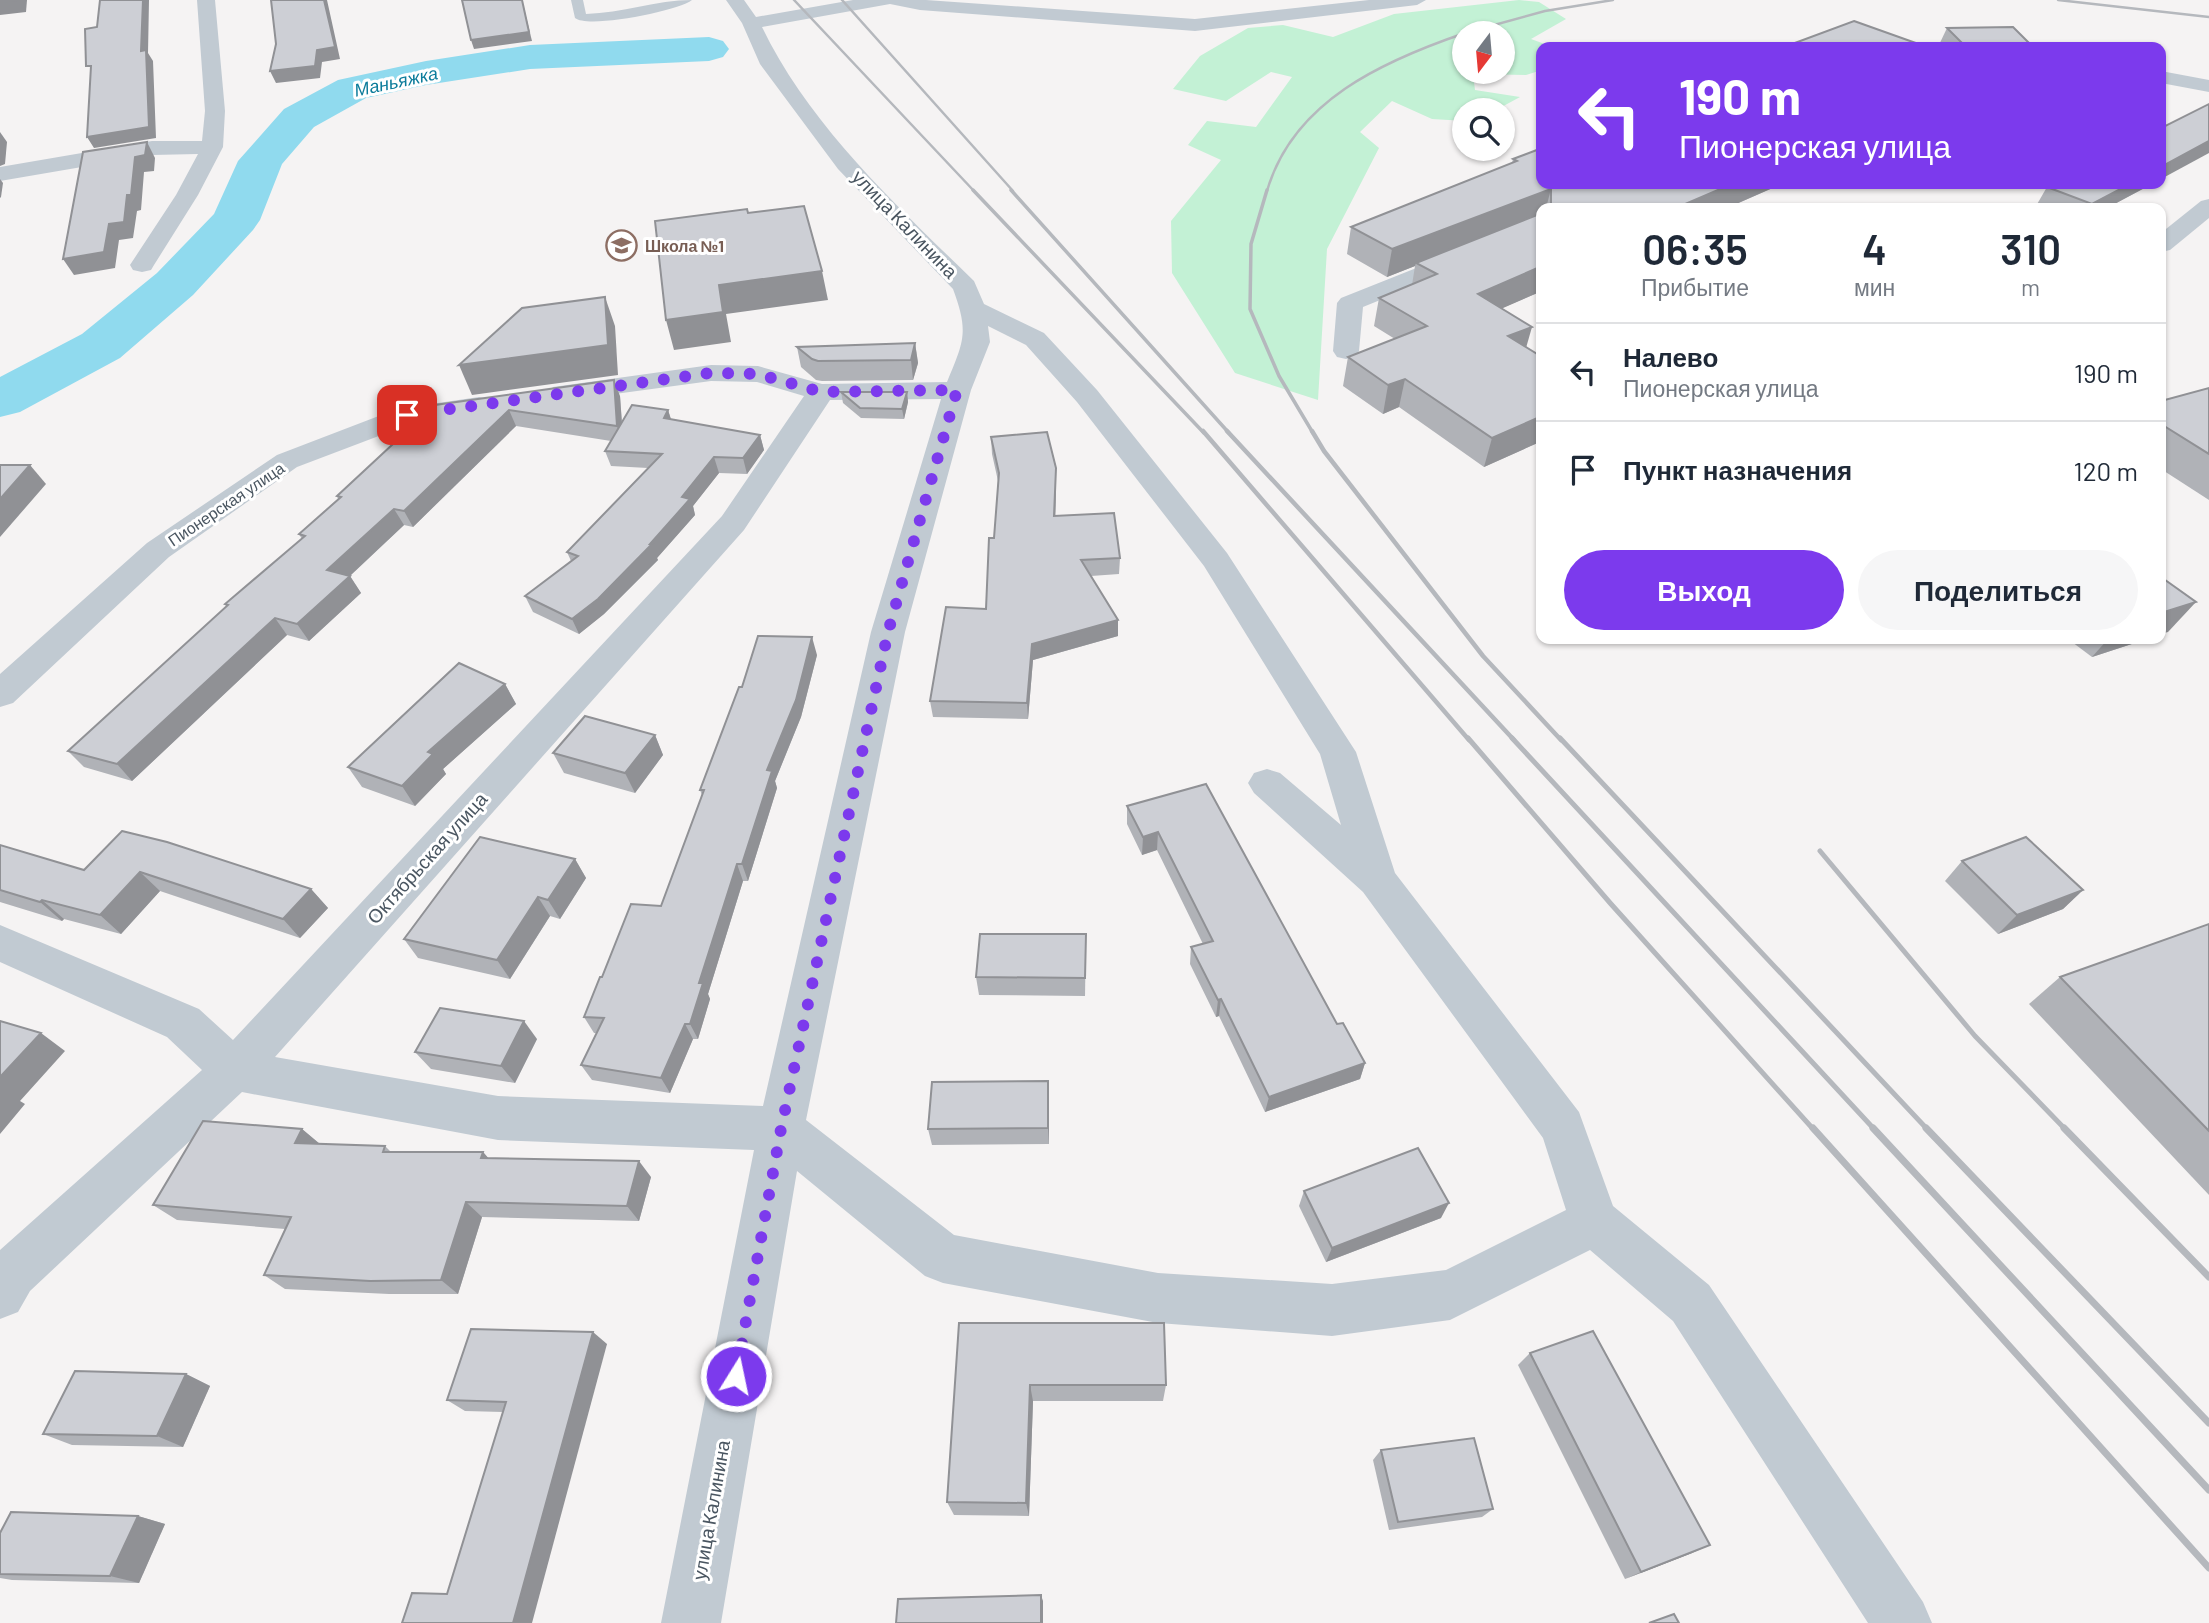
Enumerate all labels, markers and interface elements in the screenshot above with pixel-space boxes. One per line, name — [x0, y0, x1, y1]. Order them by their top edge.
north arrow — [1452, 21, 1516, 84]
map controls — [1452, 21, 1515, 161]
water label: Маньяжка — [352, 61, 440, 101]
text: 190 m — [1679, 66, 1801, 125]
icon: left — [1564, 70, 1655, 161]
button: search — [1452, 98, 1515, 161]
text: Пионерская улица — [1679, 126, 1951, 164]
street label: улица Калинина — [848, 165, 963, 283]
text: 06:35 — [1642, 223, 1748, 273]
text: 4 — [1862, 223, 1887, 273]
text: 310 — [2000, 223, 2061, 273]
school or university icon: Школа №1 — [605, 229, 639, 263]
place label: Школа №1 — [645, 236, 724, 255]
text: Прибытие — [1641, 273, 1749, 301]
text: мин — [1854, 273, 1895, 301]
text: m — [2021, 273, 2040, 301]
text: Налево — [1623, 341, 1718, 372]
icon: left — [1564, 353, 1602, 391]
text: 190 m — [2074, 357, 2138, 388]
text: Пионерская улица — [1623, 374, 1819, 402]
pin — [377, 385, 437, 445]
icon: arrive — [388, 396, 426, 434]
icon: arrive — [1564, 451, 1602, 489]
text: Пункт назначения — [1623, 454, 1852, 485]
text: 120 m — [2074, 455, 2138, 486]
street label: Пионерская улица — [164, 458, 288, 550]
button: Выход — [1564, 550, 1844, 630]
button: Поделиться — [1858, 550, 2138, 630]
street label: Октябрьская улица — [362, 787, 492, 928]
position arrow — [699, 1339, 773, 1413]
street label: улица Калинина — [687, 1438, 734, 1582]

